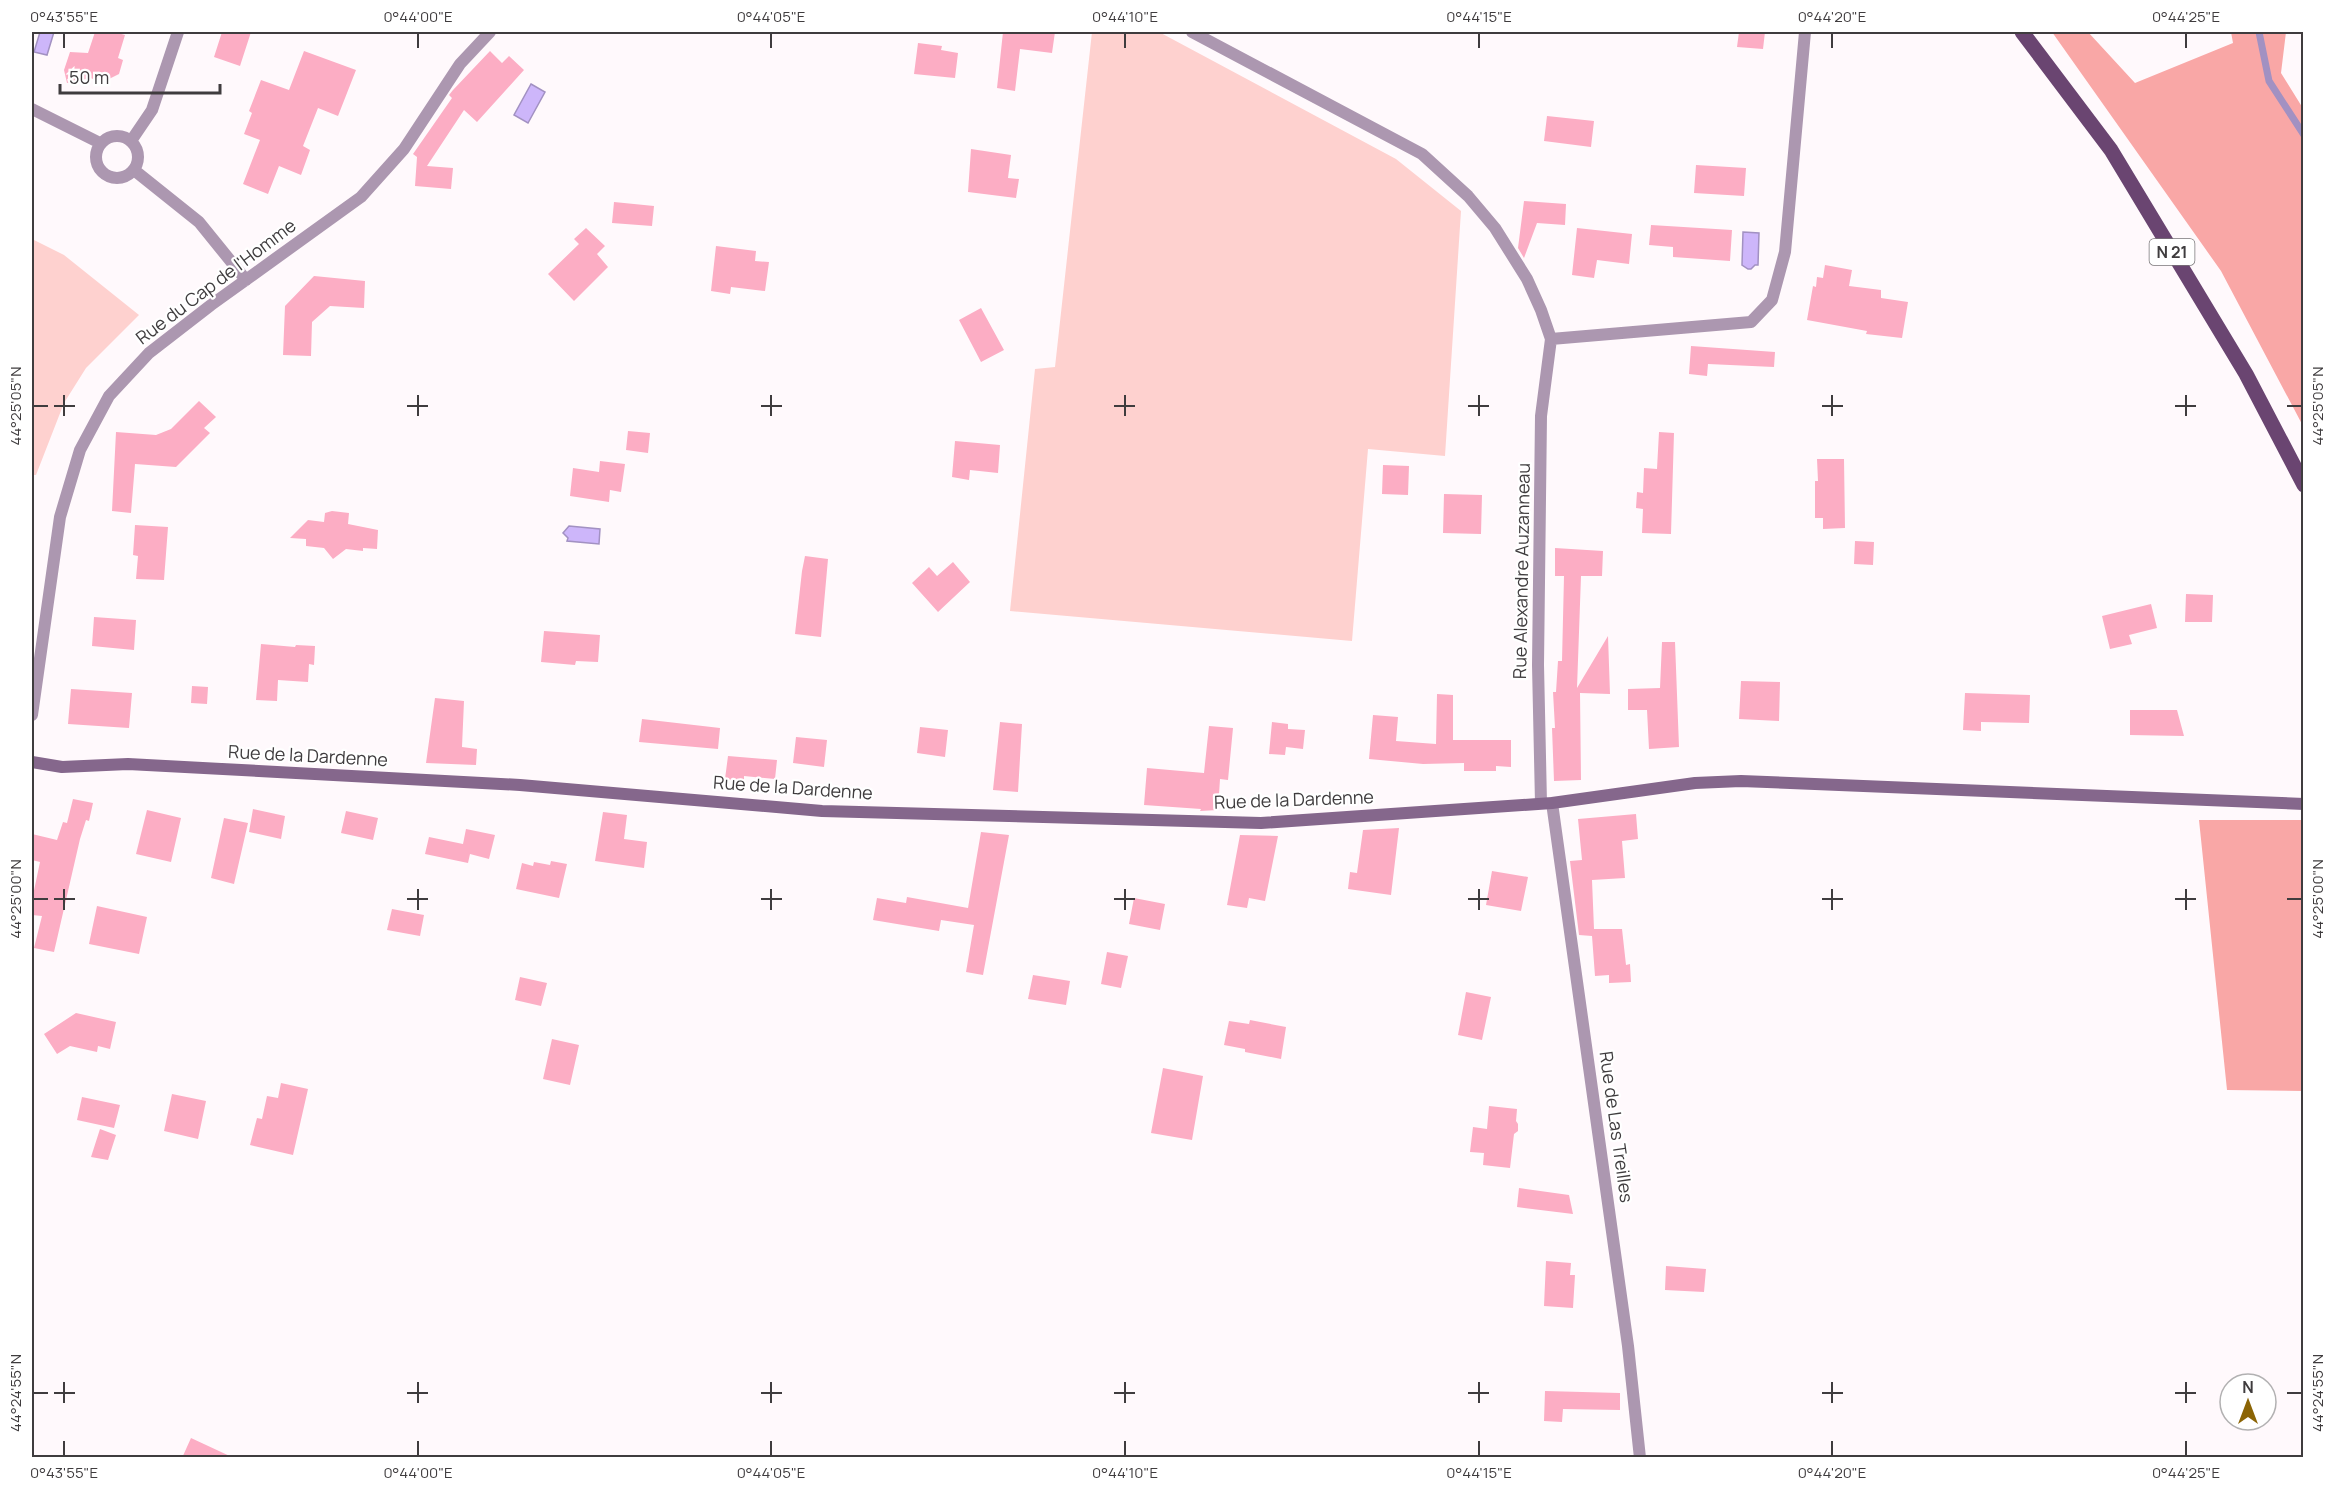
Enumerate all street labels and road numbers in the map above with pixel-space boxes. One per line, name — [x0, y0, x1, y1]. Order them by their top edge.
street label: Rue du Cap de l'Homme — [131, 213, 300, 349]
road number: N 21 — [2150, 239, 2194, 265]
street label: Rue Alexandre Auzanneau — [1507, 463, 1535, 679]
street label: Rue de la Dardenne — [228, 739, 389, 771]
street label: Rue de la Dardenne — [712, 769, 874, 805]
street label: Rue de la Dardenne — [1214, 784, 1374, 814]
street label: Rue de Las Treilles — [1594, 1050, 1639, 1204]

